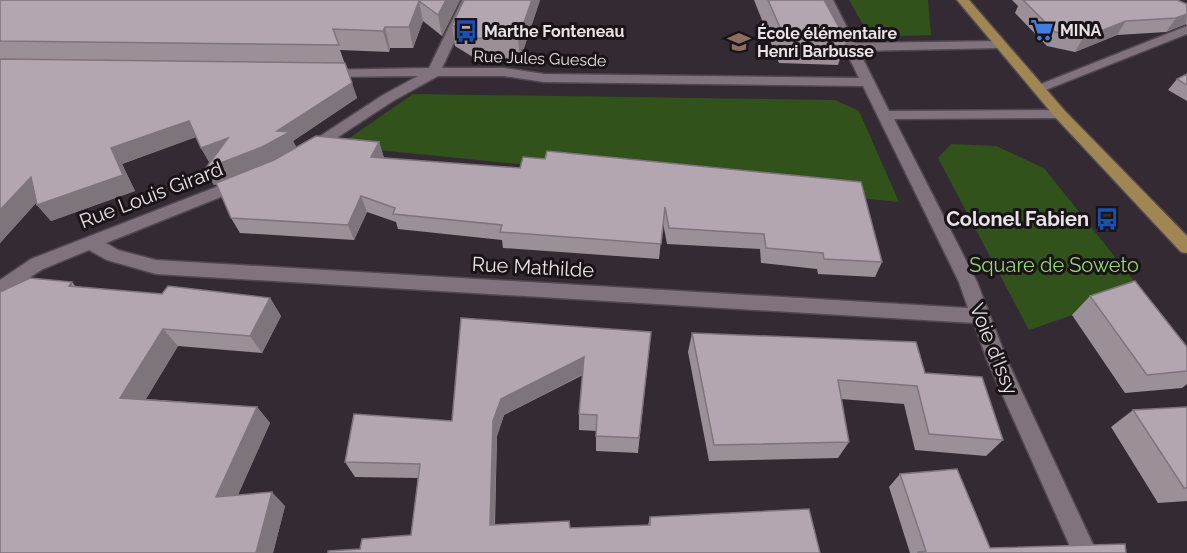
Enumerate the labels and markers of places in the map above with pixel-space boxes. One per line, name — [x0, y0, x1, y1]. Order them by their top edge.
supermarket icon: MINA — [1029, 17, 1055, 43]
bus stop icon: Marthe Fonteneau — [453, 18, 479, 44]
place label: MINA — [1060, 21, 1102, 40]
place label: Marthe Fonteneau — [484, 22, 624, 41]
place label: École élémentaire Henri Barbusse — [757, 23, 897, 61]
school or university icon: École élémentaire Henri Barbusse — [726, 29, 752, 55]
bus stop icon: Colonel Fabien — [1094, 206, 1120, 232]
place label: Colonel Fabien — [946, 207, 1089, 231]

